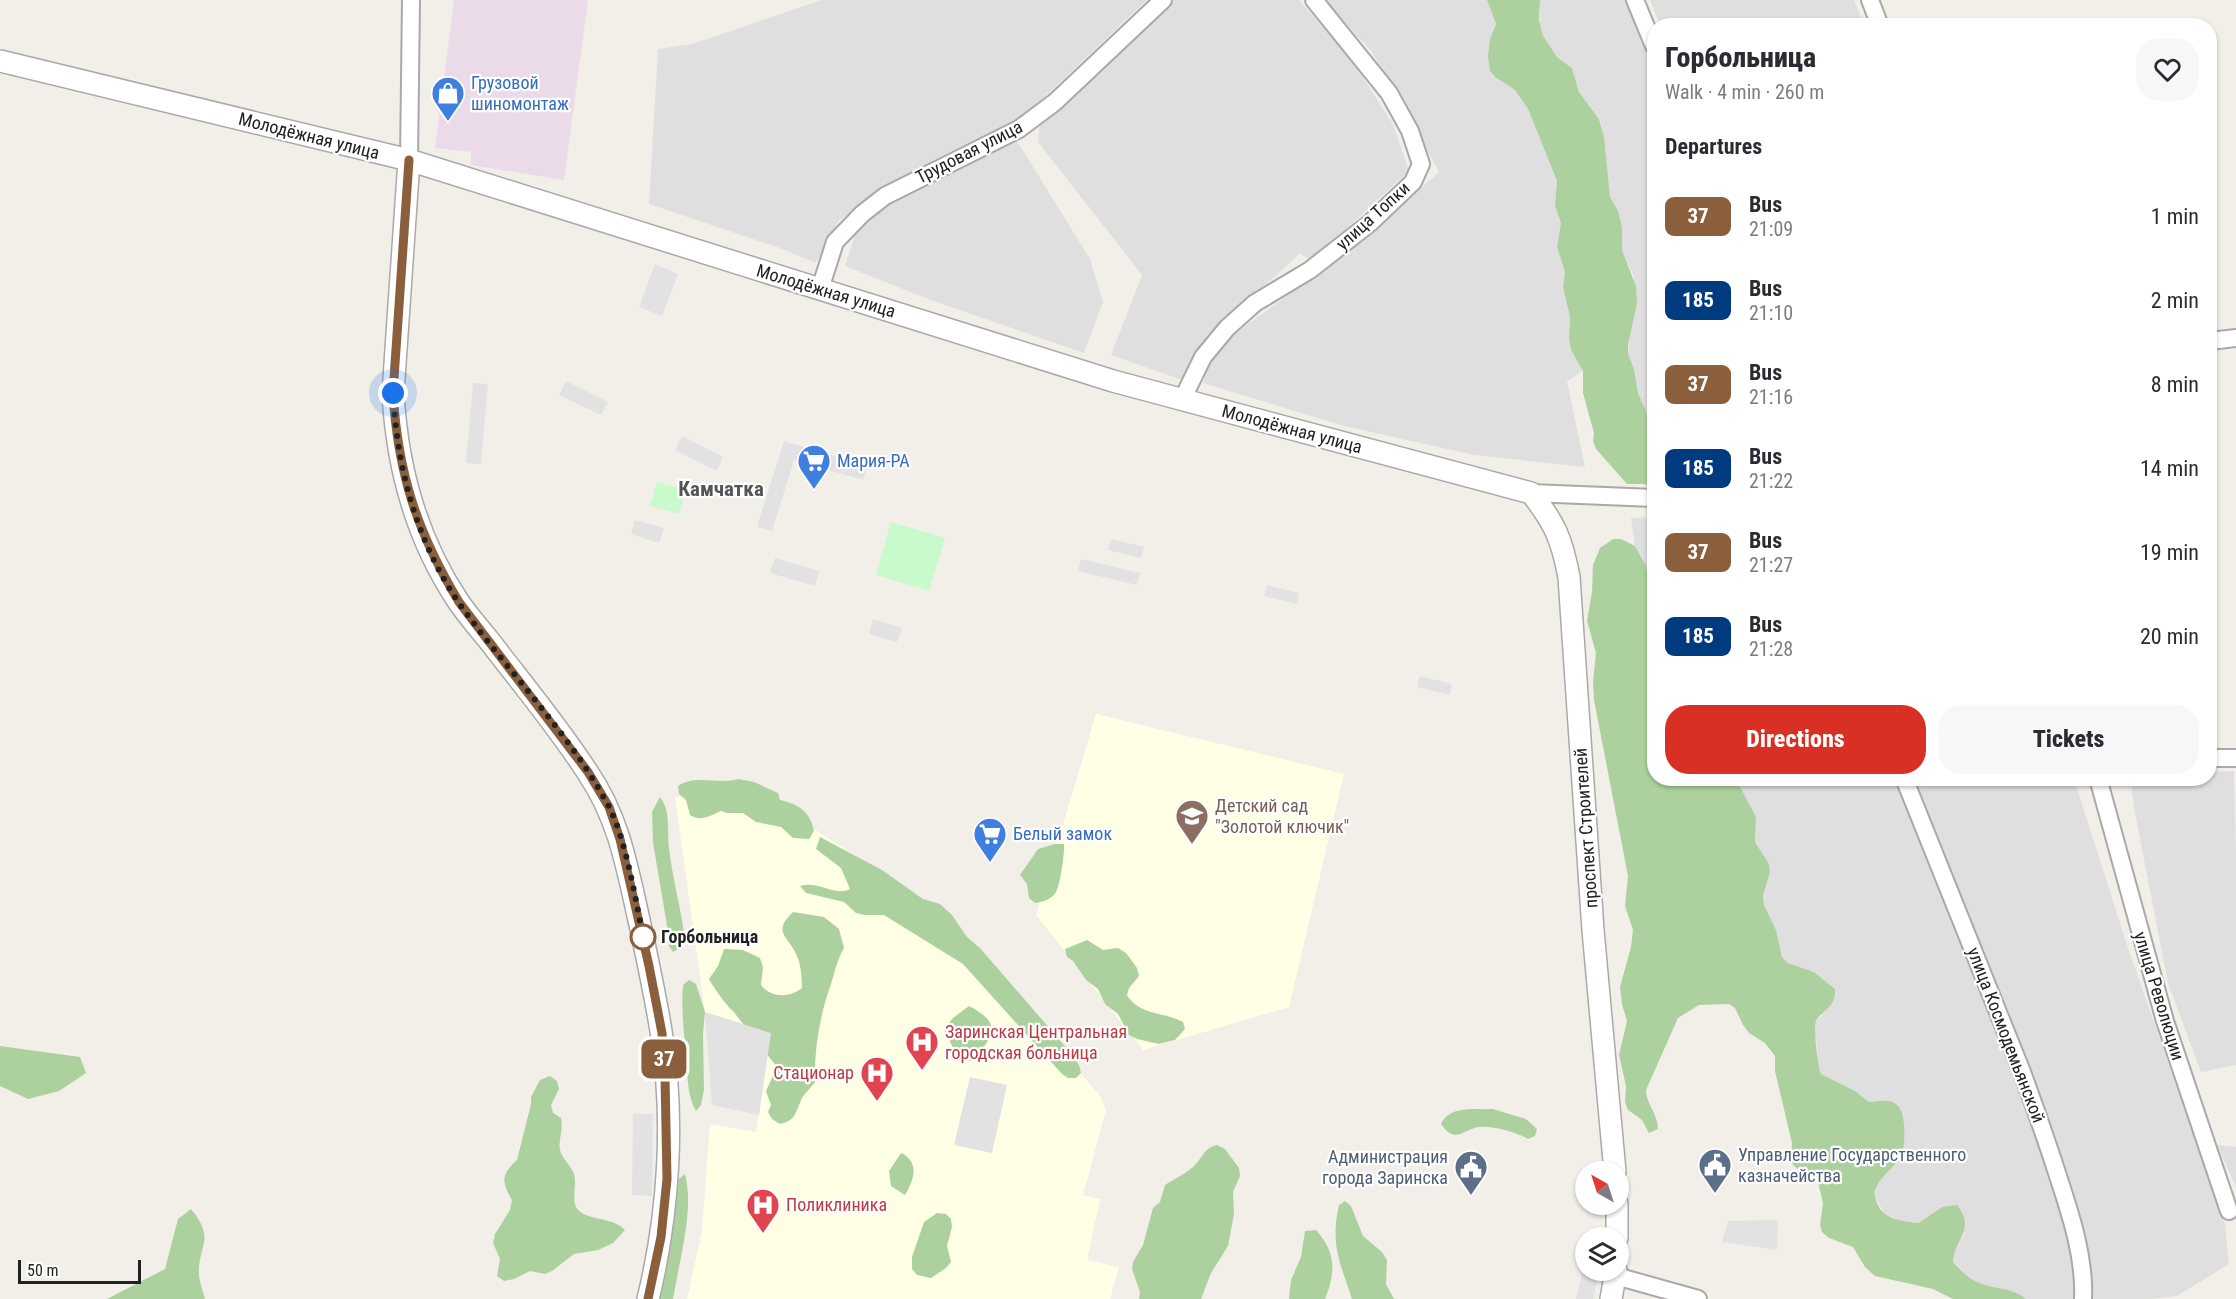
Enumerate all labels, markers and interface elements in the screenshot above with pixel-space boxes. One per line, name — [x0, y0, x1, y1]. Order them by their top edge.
button: heart — [2136, 38, 2199, 101]
text: Горбольница — [1665, 41, 1816, 74]
place label: Грузовой шиномонтаж — [471, 72, 569, 114]
shop icon: Грузовой шиномонтаж — [430, 75, 466, 122]
text: Walk · 4 min · 260 m — [1665, 80, 1824, 104]
street label: Молодёжная улица — [237, 108, 382, 163]
street label: Трудовая улица — [912, 116, 1026, 187]
text: Departures — [1665, 134, 1762, 159]
street label: улица Топки — [1332, 177, 1414, 254]
text: Bus — [1749, 192, 1782, 217]
text: 37 — [1687, 204, 1709, 228]
text: 1 min — [2151, 204, 2199, 229]
text: 21:09 — [1749, 217, 1793, 241]
street label: Молодёжная улица — [754, 259, 898, 322]
text: Bus — [1749, 276, 1782, 301]
text: 185 — [1682, 288, 1714, 312]
text: 2 min — [2151, 288, 2199, 313]
text: 21:10 — [1749, 301, 1793, 325]
text: Bus — [1749, 360, 1782, 385]
text: 37 — [1687, 372, 1709, 396]
text: 8 min — [2151, 372, 2199, 397]
your location — [378, 378, 408, 408]
text: 21:16 — [1749, 385, 1793, 409]
street label: Молодёжная улица — [1220, 400, 1365, 457]
supermarket icon: Мария-РА — [796, 443, 832, 490]
text: Bus — [1749, 444, 1782, 469]
place label: Мария-РА — [837, 450, 910, 471]
text: 185 — [1682, 456, 1714, 480]
text: 14 min — [2140, 456, 2199, 481]
text: 21:22 — [1749, 469, 1793, 493]
district label: Камчатка — [678, 477, 764, 501]
text: Bus — [1749, 528, 1782, 553]
text: 37 — [1687, 540, 1709, 564]
text: 19 min — [2140, 540, 2199, 565]
text: 21:27 — [1749, 553, 1793, 577]
text: Bus — [1749, 612, 1782, 637]
text: 185 — [1682, 624, 1714, 648]
text: 20 min — [2140, 624, 2199, 649]
text: 21:28 — [1749, 637, 1793, 661]
button: Directions — [1665, 705, 1926, 774]
button: Tickets — [1938, 705, 2199, 774]
street label: проспект Строителей — [1569, 747, 1602, 909]
place label: Детский сад "Золотой ключик" — [1215, 795, 1349, 837]
school or university icon: Детский сад "Золотой ключик" — [1174, 798, 1210, 845]
supermarket icon: Белый замок — [972, 816, 1008, 863]
place label: Белый замок — [1013, 823, 1112, 844]
marker: Горбольница — [630, 924, 656, 950]
place label: Горбольница — [661, 926, 758, 947]
street label: улица Революции — [2130, 929, 2189, 1063]
street label: улица Космодемьянской — [1963, 944, 2050, 1125]
place label: Заринская Центральная городская больница — [945, 1021, 1127, 1063]
hospital icon: Заринская Центральная городская больница — [904, 1024, 940, 1071]
line badge: 37 — [637, 1040, 691, 1078]
text: 37 — [653, 1047, 675, 1071]
hospital icon: Стационар — [859, 1055, 895, 1102]
place label: Стационар — [773, 1062, 854, 1083]
place label: Управление Государственного казначейства — [1738, 1144, 1966, 1186]
place label: Администрация города Заринска — [1322, 1146, 1448, 1188]
public building icon: Управление Государственного казначейства — [1697, 1147, 1733, 1194]
public building icon: Администрация города Заринска — [1453, 1149, 1489, 1196]
north arrow — [1575, 1161, 1629, 1215]
map controls — [1575, 1161, 1629, 1281]
hospital icon: Поликлиника — [745, 1187, 781, 1234]
place label: Поликлиника — [786, 1194, 887, 1215]
button: layers — [1575, 1227, 1629, 1281]
scale bar — [18, 1257, 141, 1284]
text: 50 m — [27, 1261, 59, 1280]

